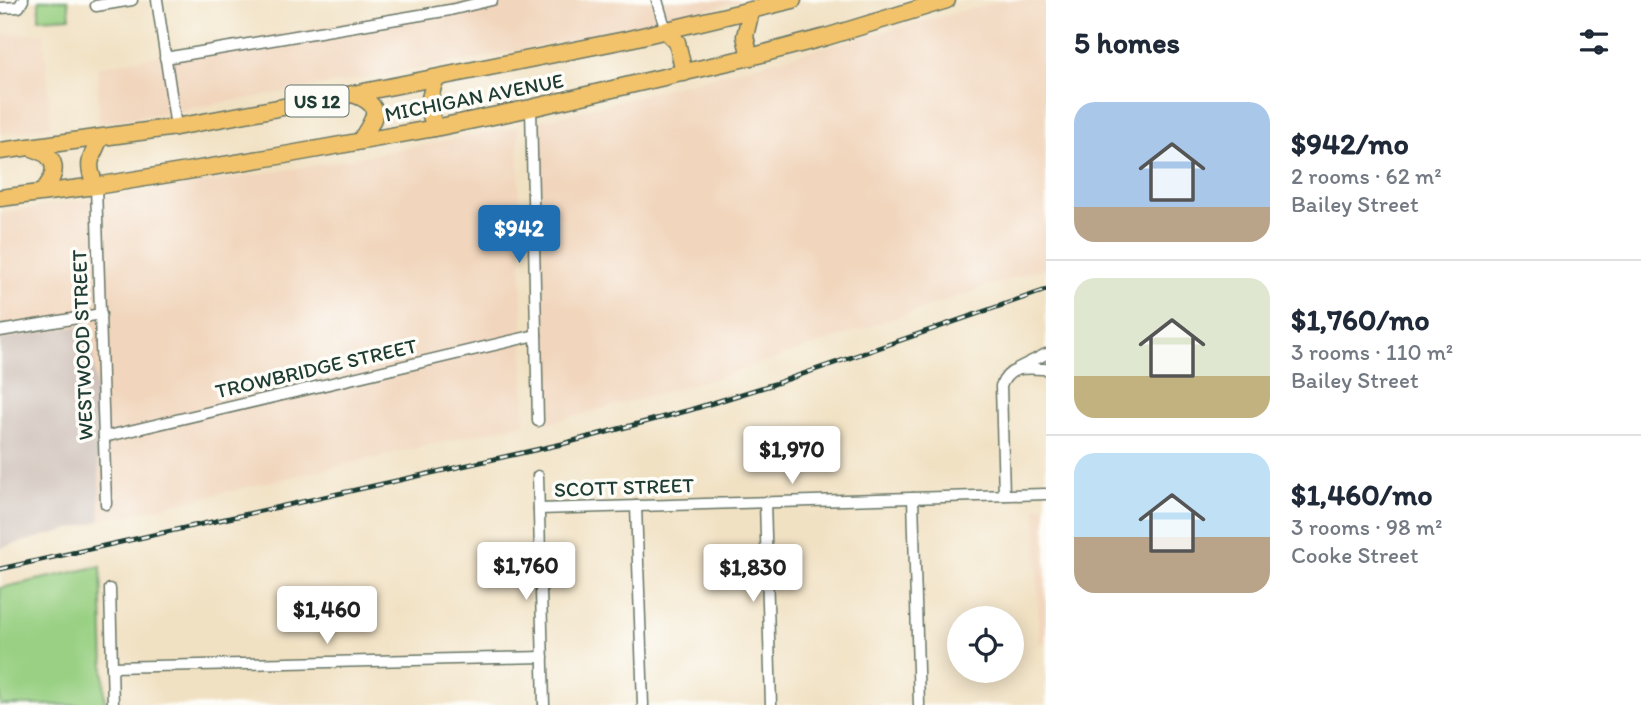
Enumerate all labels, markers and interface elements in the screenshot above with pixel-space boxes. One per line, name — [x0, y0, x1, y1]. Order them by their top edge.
icon: filters — [1575, 23, 1613, 61]
text: 5 homes — [1074, 24, 1180, 61]
street label: MICHIGAN AVENUE — [382, 67, 566, 127]
road number: US 12 — [286, 86, 348, 116]
text: $942/mo — [1291, 125, 1409, 162]
icon: home — [1130, 130, 1214, 214]
text: 2 rooms · 62 m² — [1291, 162, 1442, 190]
text: Bailey Street — [1291, 190, 1419, 218]
pin: $942 — [478, 205, 560, 265]
text: $942 — [494, 214, 544, 242]
street label: WESTWOOD STREET — [66, 249, 98, 441]
text: $1,760/mo — [1291, 301, 1430, 338]
icon: home — [1130, 306, 1214, 390]
street label: TROWBRIDGE STREET — [213, 333, 419, 403]
text: 3 rooms · 110 m² — [1291, 338, 1453, 366]
text: Bailey Street — [1291, 366, 1419, 394]
pin: $1,970 — [735, 426, 849, 486]
text: $1,970 — [759, 435, 825, 463]
street label: SCOTT STREET — [553, 472, 695, 502]
text: $1,460/mo — [1291, 476, 1433, 513]
icon: home — [1130, 481, 1214, 565]
text: 3 rooms · 98 m² — [1291, 513, 1442, 541]
text: Cooke Street — [1291, 541, 1419, 569]
pin: $1,760 — [469, 542, 583, 602]
pin: $1,830 — [696, 544, 810, 604]
text: $1,760 — [493, 551, 559, 579]
text: $1,830 — [719, 553, 787, 581]
pin: $1,460 — [270, 586, 384, 646]
text: $1,460 — [293, 595, 361, 623]
map controls — [947, 606, 1024, 683]
button: locate — [947, 606, 1024, 683]

